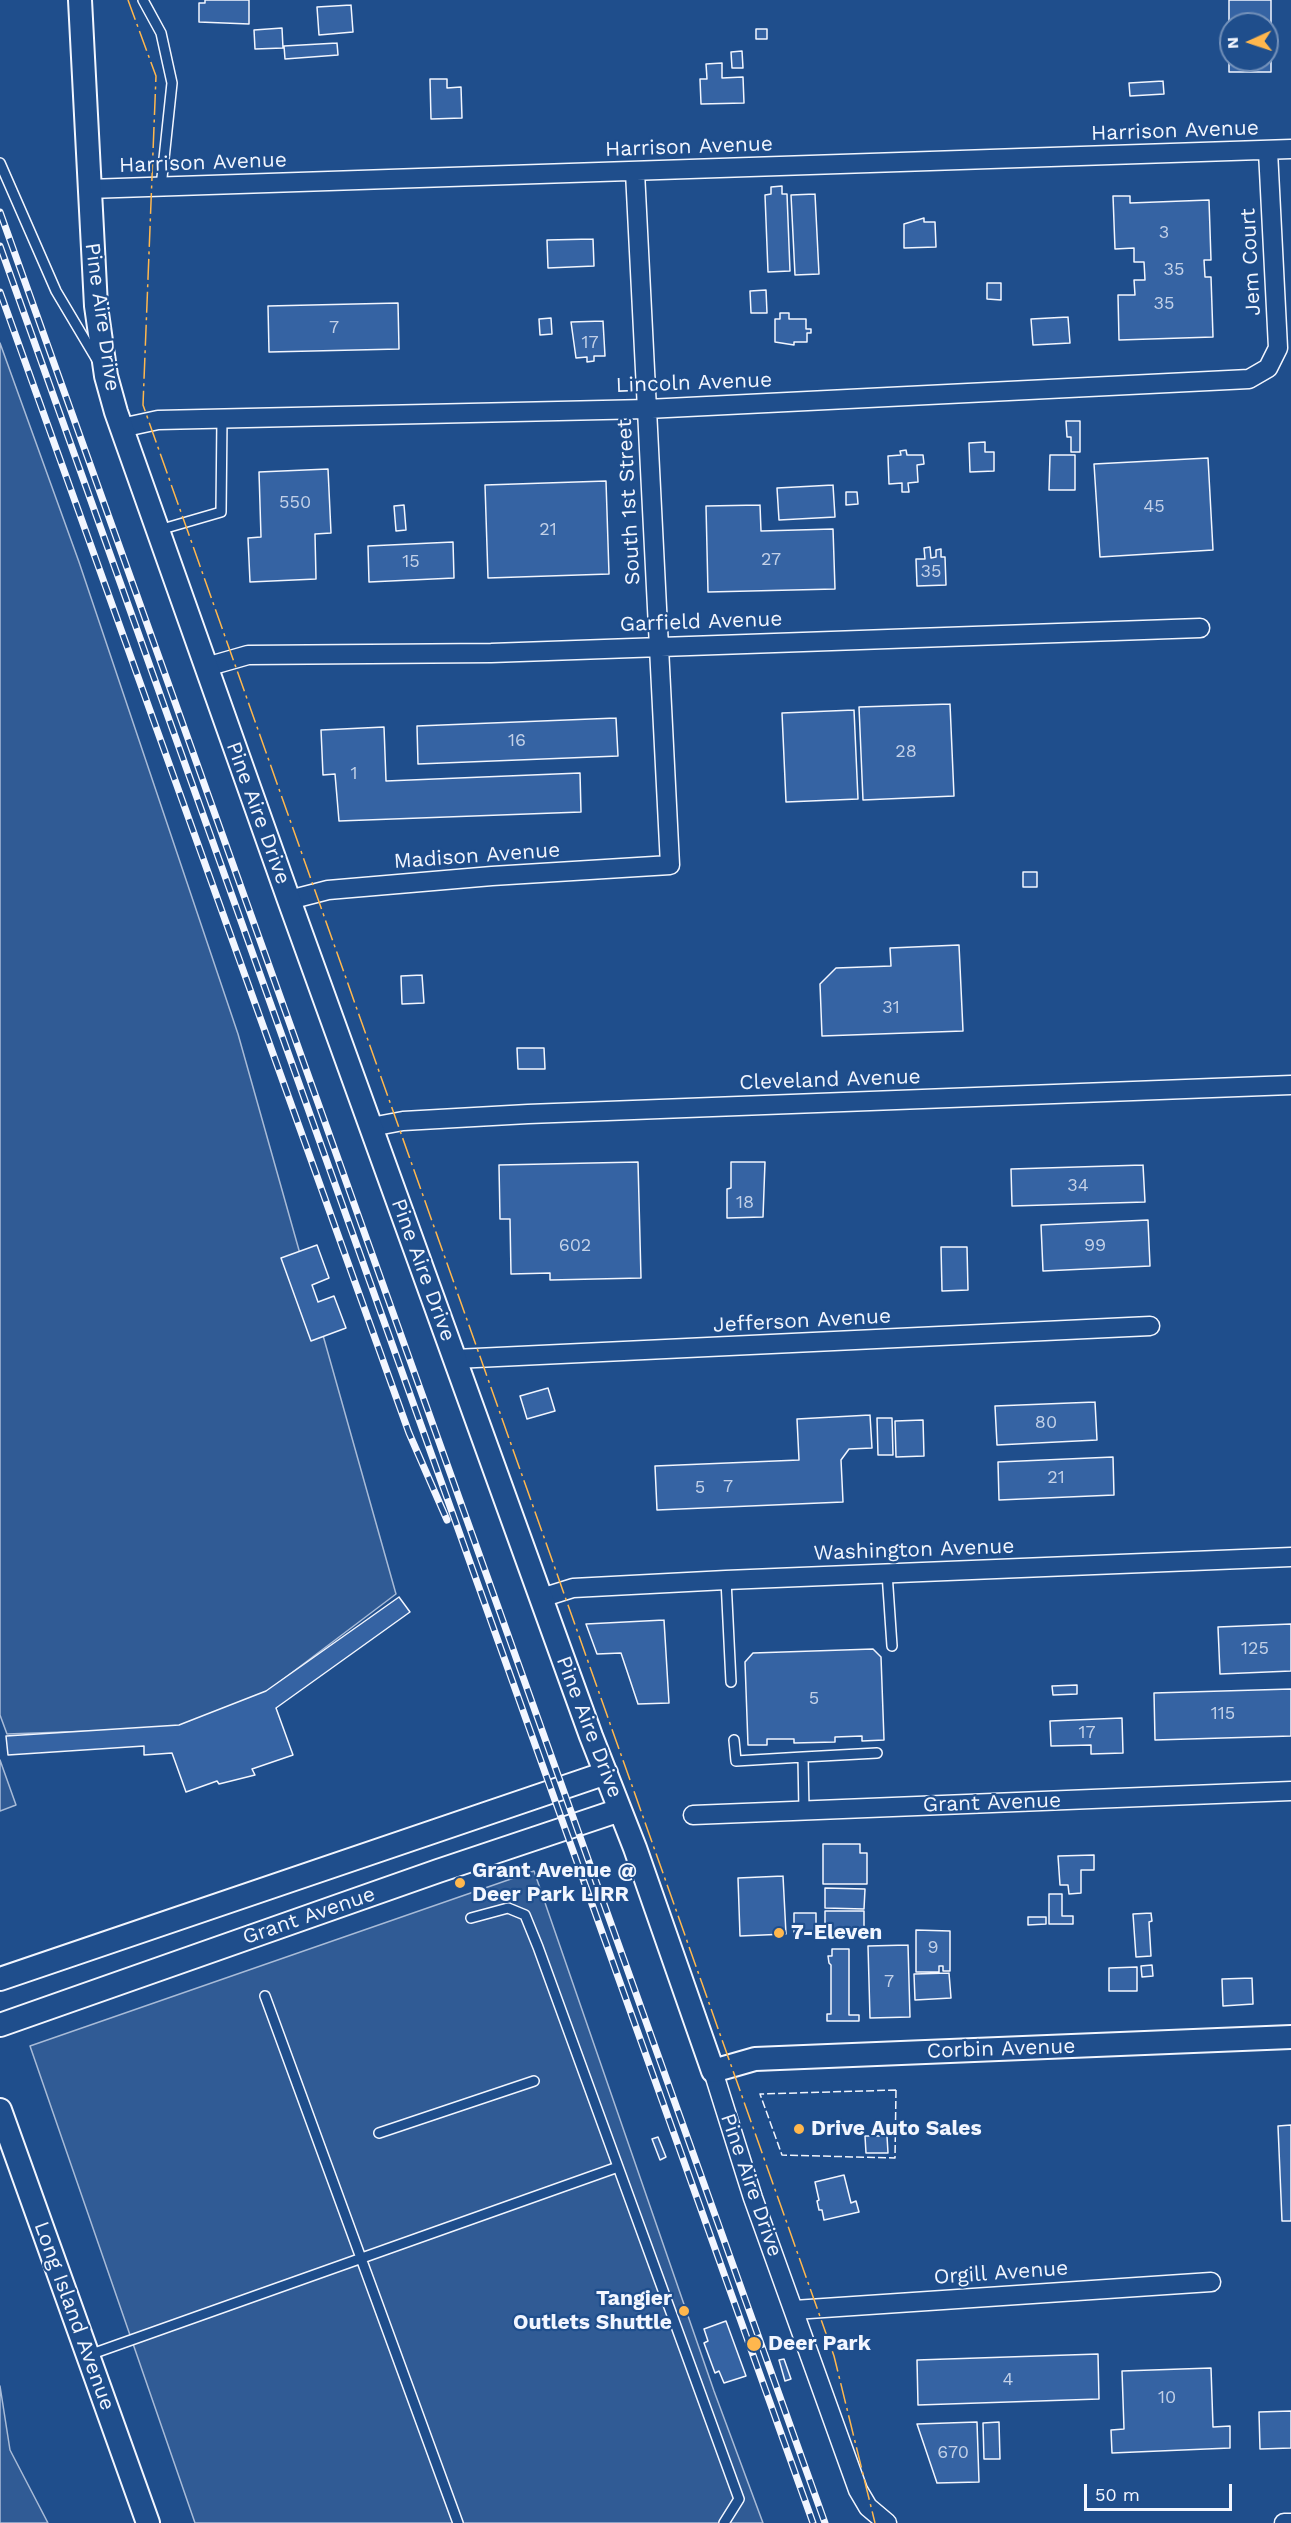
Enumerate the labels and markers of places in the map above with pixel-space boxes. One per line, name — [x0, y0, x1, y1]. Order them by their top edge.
place label: Grant Avenue @ Deer Park LIRR — [472, 1858, 637, 1908]
marker: Grant Avenue @ Deer Park LIRR — [453, 1876, 467, 1890]
place label: 7-Eleven — [791, 1920, 882, 1946]
marker: 7-Eleven — [772, 1926, 786, 1940]
place label: Drive Auto Sales — [811, 2116, 982, 2142]
marker: Drive Auto Sales — [792, 2122, 806, 2136]
place label: Tangier Outlets Shuttle — [513, 2286, 672, 2336]
marker: Tangier Outlets Shuttle — [677, 2304, 691, 2318]
place label: Deer Park — [768, 2331, 871, 2357]
marker: Deer Park — [745, 2335, 763, 2353]

